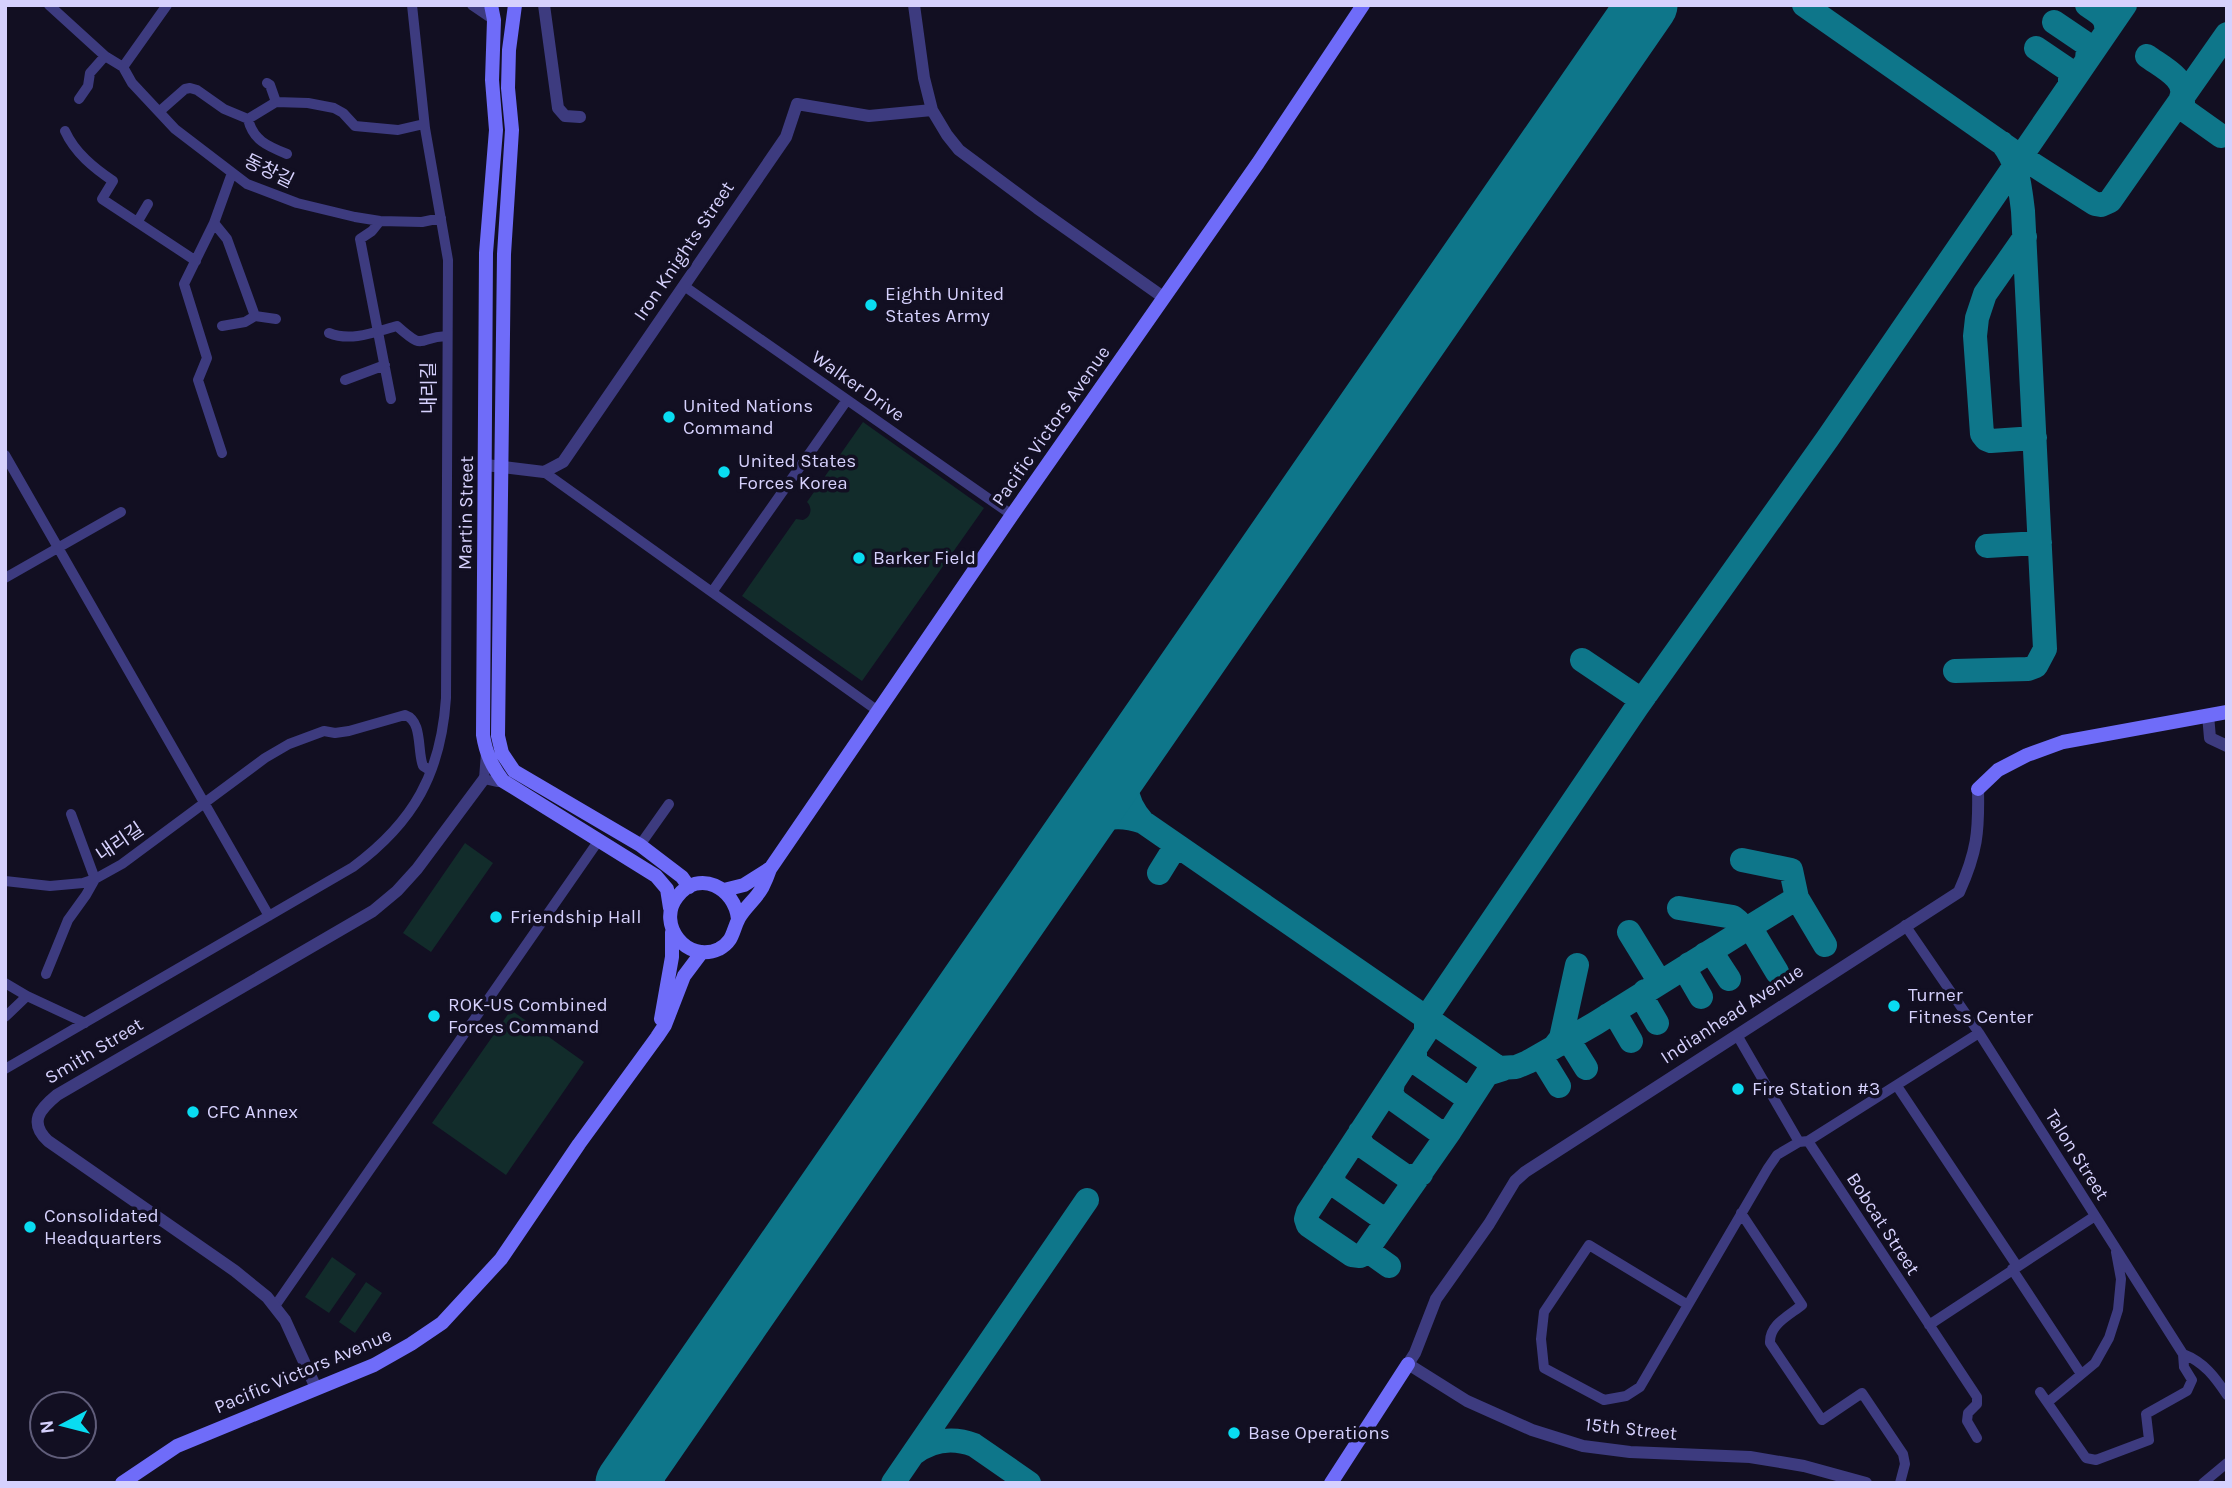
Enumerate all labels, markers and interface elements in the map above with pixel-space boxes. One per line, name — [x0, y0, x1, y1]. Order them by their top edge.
street label: 동창길 — [241, 150, 297, 192]
street label: Iron Knights Street — [629, 177, 739, 325]
place label: Eighth United States Army — [885, 283, 1004, 327]
marker: Eighth United States Army — [863, 297, 879, 313]
street label: Pacific Victors Avenue — [987, 342, 1115, 510]
street label: Walker Drive — [807, 346, 909, 426]
street label: 내리길 — [418, 362, 440, 414]
place label: United Nations Command — [683, 395, 813, 439]
marker: United Nations Command — [661, 409, 677, 425]
place label: United States Forces Korea — [738, 450, 856, 494]
street label: Martin Street — [454, 456, 478, 570]
marker: United States Forces Korea — [716, 464, 732, 480]
place label: Barker Field — [873, 547, 976, 569]
marker: Barker Field — [851, 550, 867, 566]
street label: 내리길 — [92, 818, 148, 866]
place label: Friendship Hall — [510, 906, 642, 928]
marker: Friendship Hall — [488, 909, 504, 925]
street label: Indianhead Avenue — [1657, 960, 1807, 1068]
place label: Turner Fitness Center — [1908, 984, 2033, 1028]
place label: ROK-US Combined Forces Command — [448, 994, 608, 1038]
marker: Turner Fitness Center — [1886, 998, 1902, 1014]
marker: ROK-US Combined Forces Command — [426, 1008, 442, 1024]
street label: Smith Street — [41, 1013, 147, 1089]
place label: Fire Station #3 — [1752, 1078, 1880, 1100]
marker: Fire Station #3 — [1730, 1081, 1746, 1097]
place label: CFC Annex — [207, 1101, 298, 1123]
marker: CFC Annex — [185, 1104, 201, 1120]
street label: Talon Street — [2041, 1106, 2113, 1204]
street label: Bobcat Street — [1842, 1169, 1924, 1279]
place label: Consolidated Headquarters — [44, 1205, 162, 1249]
marker: Consolidated Headquarters — [22, 1219, 38, 1235]
street label: Pacific Victors Avenue — [211, 1324, 395, 1418]
north arrow — [28, 1390, 98, 1460]
street label: 15th Street — [1584, 1413, 1678, 1445]
text: N — [35, 1419, 59, 1435]
place label: Base Operations — [1248, 1422, 1390, 1444]
marker: Base Operations — [1226, 1425, 1242, 1441]

